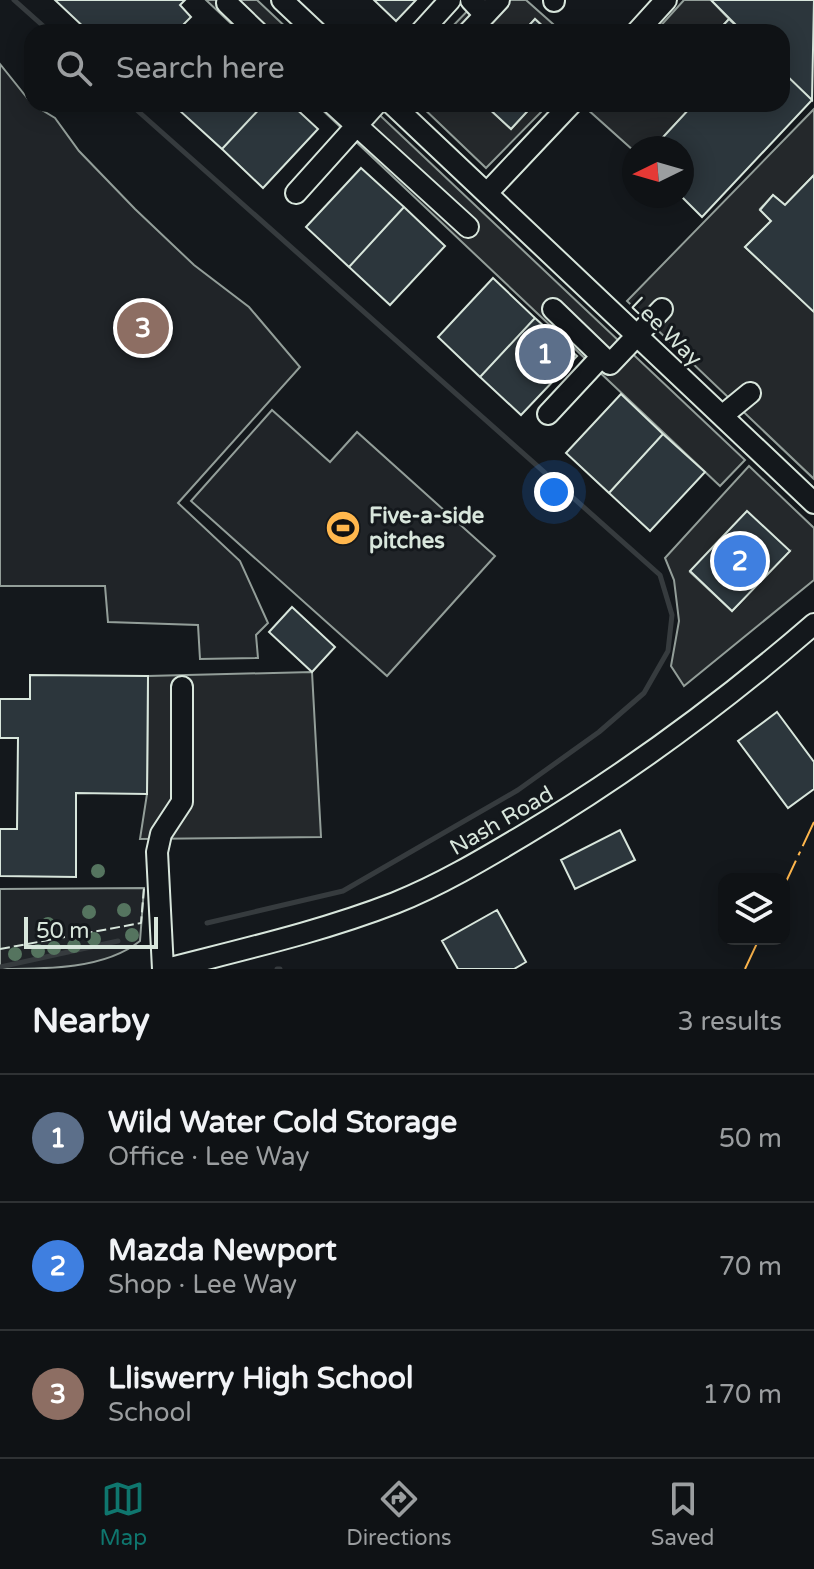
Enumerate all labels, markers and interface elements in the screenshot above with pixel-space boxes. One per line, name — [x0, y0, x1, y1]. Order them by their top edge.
search box — [24, 24, 790, 112]
icon: search — [52, 46, 96, 90]
text: Search here — [116, 50, 285, 87]
north arrow — [622, 136, 694, 208]
street label: Lee Way — [625, 292, 707, 372]
pin: 3 — [117, 298, 169, 358]
pin: 1 — [519, 324, 571, 384]
your location — [534, 472, 574, 512]
place label: Five-a-side pitches — [369, 503, 484, 554]
sports icon: Five-a-side pitches — [324, 509, 362, 547]
pin: 2 — [714, 531, 766, 591]
street label: Nash Road — [445, 781, 558, 861]
map controls — [718, 873, 790, 945]
button: layers — [718, 873, 790, 945]
scale bar — [24, 913, 158, 949]
text: 50 m — [36, 918, 90, 944]
text: Nearby — [32, 1001, 150, 1042]
text: 3 results — [677, 1006, 782, 1037]
text: Wild Water Cold Storage — [108, 1104, 457, 1141]
text: 1 — [50, 1123, 66, 1154]
text: 50 m — [719, 1123, 782, 1154]
text: Office · Lee Way — [108, 1141, 309, 1172]
text: Mazda Newport — [108, 1232, 337, 1269]
text: 2 — [50, 1251, 66, 1282]
text: 70 m — [719, 1251, 782, 1282]
text: Shop · Lee Way — [108, 1269, 297, 1300]
text: Lliswerry High School — [108, 1360, 413, 1397]
text: 3 — [50, 1379, 66, 1410]
text: 170 m — [702, 1379, 782, 1410]
text: School — [108, 1397, 192, 1428]
tab: Map — [100, 1477, 147, 1551]
tab: Directions — [346, 1477, 452, 1551]
tab: Saved — [651, 1477, 714, 1551]

